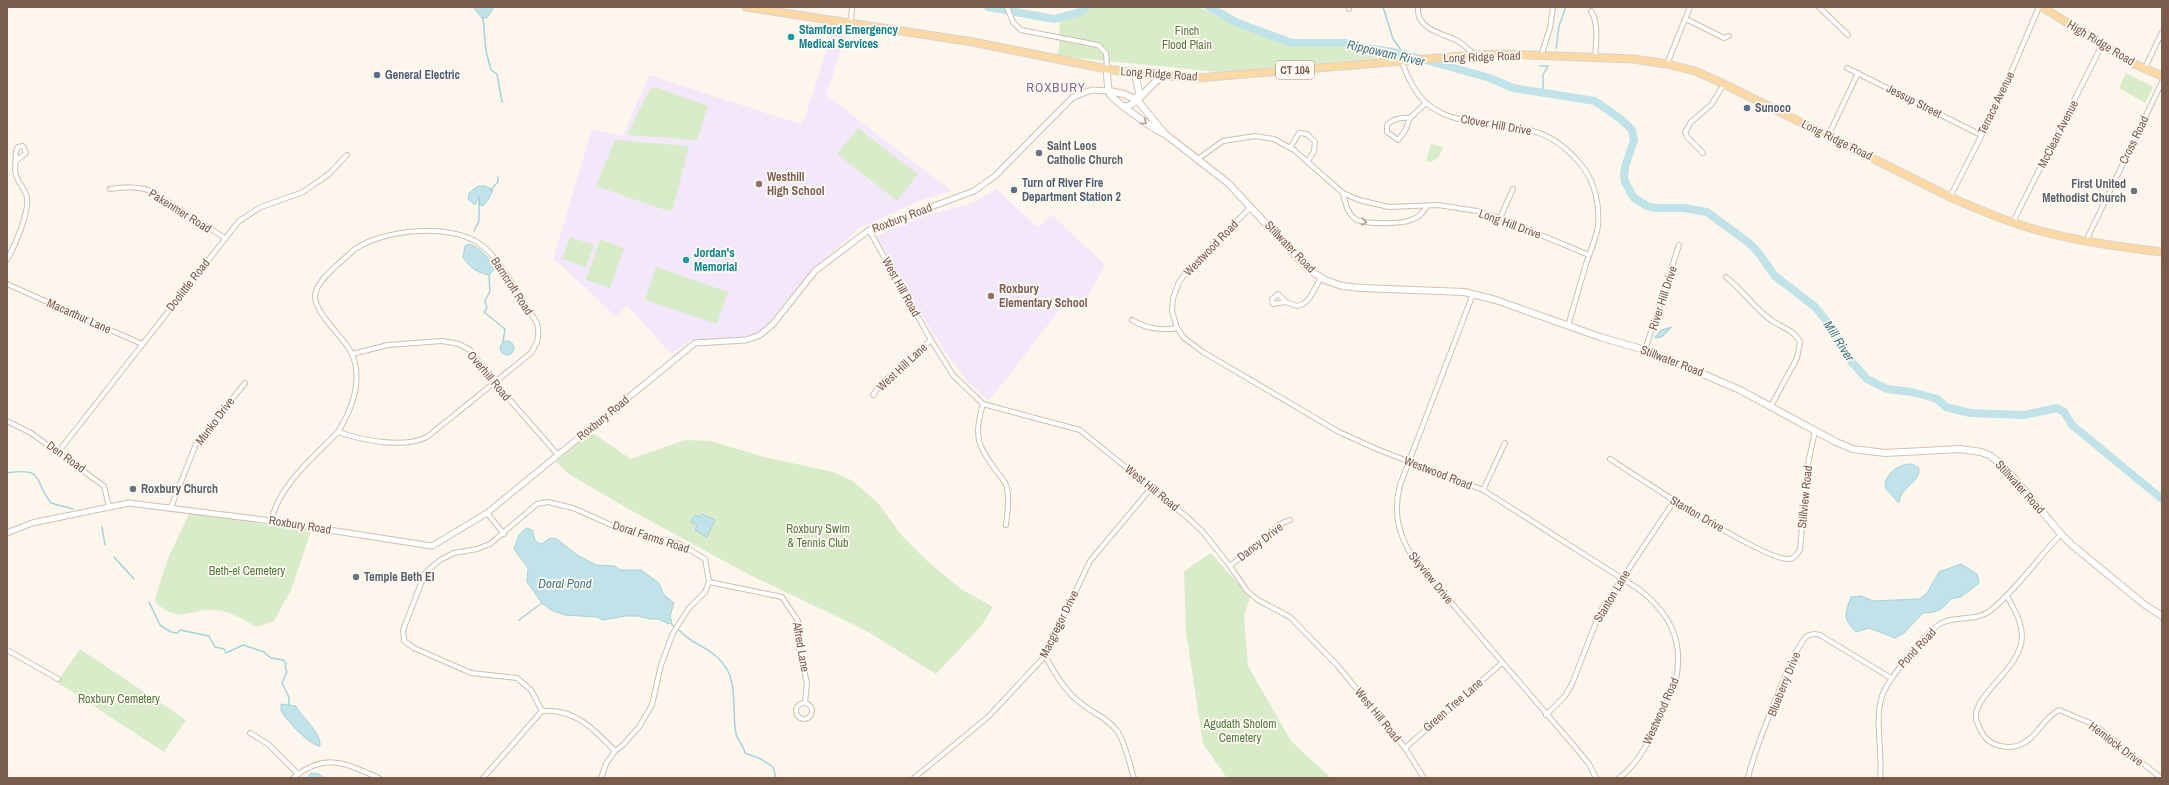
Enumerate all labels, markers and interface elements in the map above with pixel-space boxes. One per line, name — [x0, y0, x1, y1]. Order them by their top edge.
street label: High Ridge Road — [2064, 17, 2138, 69]
place label: Stamford Emergency Medical Services — [799, 22, 899, 52]
park label: Finch Flood Plain — [1162, 23, 1212, 53]
marker: Stamford Emergency Medical Services — [786, 32, 796, 42]
water label: Rippowam River — [1345, 36, 1427, 70]
street label: Long Ridge Road — [1443, 48, 1521, 66]
road number: CT 104 — [1276, 61, 1314, 79]
street label: Long Ridge Road — [1120, 63, 1198, 85]
place label: General Electric — [385, 67, 460, 83]
street label: Terrace Avenue — [1974, 69, 2018, 137]
marker: General Electric — [372, 70, 382, 80]
district label: ROXBURY — [1026, 79, 1086, 96]
street label: Jessup Street — [1884, 80, 1945, 122]
street label: McClean Avenue — [2034, 97, 2082, 171]
place label: Sunoco — [1755, 100, 1791, 116]
marker: Sunoco — [1742, 103, 1752, 113]
street label: Clover Hill Drive — [1459, 111, 1533, 139]
street label: Cross Road — [2115, 113, 2153, 167]
street label: Long Ridge Road — [1799, 116, 1875, 164]
one-way arrow — [1140, 117, 1147, 124]
place label: Saint Leos Catholic Church — [1047, 138, 1123, 168]
marker: Saint Leos Catholic Church — [1034, 148, 1044, 158]
place label: Westhill High School — [767, 169, 825, 199]
place label: Turn of River Fire Department Station 2 — [1022, 175, 1121, 205]
place label: First United Methodist Church — [2042, 176, 2126, 206]
marker: Westhill High School — [754, 179, 764, 189]
street label: Pakenmer Road — [146, 185, 214, 237]
marker: Turn of River Fire Department Station 2 — [1009, 185, 1019, 195]
marker: First United Methodist Church — [2129, 186, 2139, 196]
street label: Roxbury Road — [870, 199, 934, 237]
street label: Long Hill Drive — [1477, 205, 1543, 243]
street label: Westwood Road — [1180, 217, 1242, 279]
street label: Stillwater Road — [1261, 217, 1319, 277]
one-way arrow — [1361, 217, 1368, 225]
place label: Jordan's Memorial — [694, 245, 737, 275]
street label: Barncroft Road — [487, 254, 537, 318]
street label: West Hill Road — [878, 254, 924, 320]
marker: Jordan's Memorial — [681, 255, 691, 265]
street label: Doolittle Road — [162, 256, 214, 314]
street label: River Hill Drive — [1645, 264, 1681, 332]
place label: Roxbury Elementary School — [999, 281, 1088, 311]
marker: Roxbury Elementary School — [986, 291, 996, 301]
street label: Macarthur Lane — [44, 295, 114, 337]
water label: Mill River — [1820, 317, 1859, 365]
street label: West Hill Lane — [873, 339, 931, 395]
street label: Stillwater Road — [1638, 342, 1706, 380]
street label: Overhill Road — [464, 348, 514, 404]
street label: Roxbury Road — [574, 392, 632, 444]
street label: Munko Drive — [192, 394, 238, 448]
street label: Den Road — [43, 438, 89, 476]
street label: Westwood Road — [1402, 453, 1474, 493]
street label: Stillwater Road — [1992, 457, 2048, 517]
street label: West Hill Road — [1122, 461, 1182, 515]
street label: Stillview Road — [1794, 465, 1816, 529]
place label: Roxbury Church — [141, 481, 218, 497]
marker: Roxbury Church — [128, 484, 138, 494]
street label: Stanton Drive — [1667, 492, 1727, 536]
street label: Roxbury Road — [268, 512, 332, 538]
street label: Doral Farms Road — [611, 517, 691, 557]
street label: Dancy Drive — [1234, 519, 1286, 565]
park label: Roxbury Swim & Tennis Club — [786, 521, 850, 551]
street label: Skyview Drive — [1405, 549, 1457, 607]
park label: Beth-el Cemetery — [209, 563, 285, 579]
street label: Stanton Lane — [1590, 567, 1634, 625]
place label: Temple Beth El — [364, 569, 435, 585]
marker: Temple Beth El — [351, 572, 361, 582]
water label: Doral Pond — [538, 575, 592, 592]
street label: Macgregor Drive — [1036, 588, 1082, 660]
street label: Alfred Lane — [789, 620, 813, 673]
street label: Pond Road — [1894, 625, 1940, 671]
street label: Blueberry Drive — [1764, 649, 1804, 719]
street label: Green Tree Lane — [1420, 675, 1486, 735]
street label: Westwood Road — [1639, 675, 1683, 747]
street label: West Hill Road — [1351, 685, 1405, 745]
park label: Roxbury Cemetery — [78, 691, 160, 707]
park label: Agudath Sholom Cemetery — [1203, 716, 1276, 746]
street label: Hemlock Drive — [2085, 718, 2147, 770]

